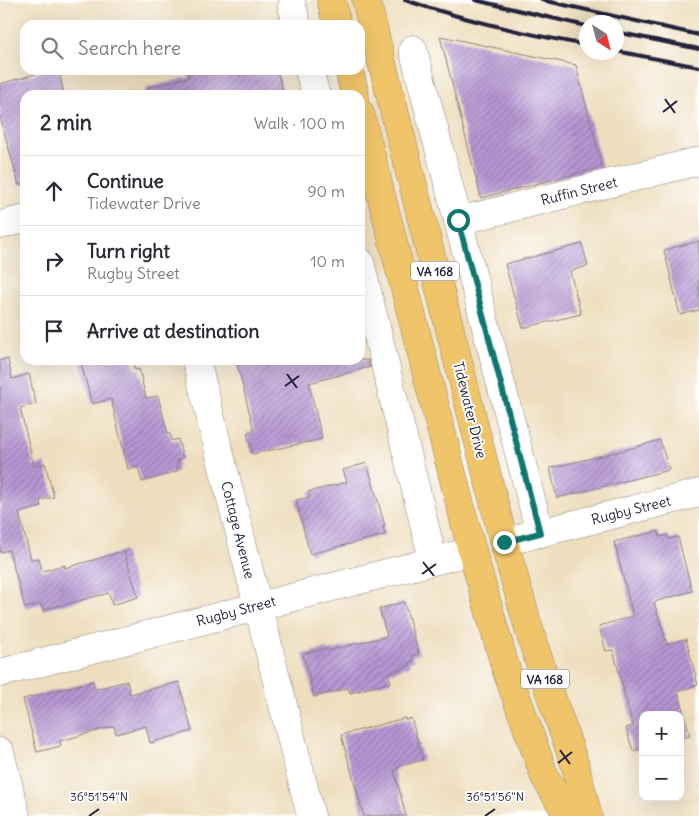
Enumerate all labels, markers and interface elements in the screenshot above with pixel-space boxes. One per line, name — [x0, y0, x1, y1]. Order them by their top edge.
north arrow — [579, 15, 624, 60]
search box — [20, 20, 365, 75]
icon: search — [38, 34, 66, 62]
text: Search here — [78, 36, 181, 60]
text: 2 min — [40, 109, 92, 136]
text: Walk · 100 m — [254, 113, 345, 133]
text: Continue — [87, 169, 164, 193]
street label: Ruffin Street — [539, 173, 619, 209]
icon: ahead — [40, 177, 68, 205]
text: 90 m — [307, 181, 345, 201]
text: Tidewater Drive — [87, 193, 201, 213]
route start — [447, 209, 470, 232]
text: Turn right — [87, 239, 170, 263]
icon: right — [40, 247, 68, 275]
text: 10 m — [310, 251, 345, 271]
road number: VA 168 — [411, 262, 459, 280]
text: Rugby Street — [87, 263, 180, 283]
icon: arrive — [40, 317, 68, 345]
text: Arrive at destination — [87, 319, 260, 343]
street label: Tidewater Drive — [449, 360, 491, 460]
street label: Cottage Avenue — [217, 479, 259, 581]
street label: Rugby Street — [589, 491, 673, 529]
route end — [493, 531, 516, 554]
street label: Rugby Street — [194, 592, 278, 630]
road number: VA 168 — [521, 670, 569, 689]
map controls — [639, 711, 684, 801]
button: + — [639, 711, 684, 756]
button: − — [639, 756, 684, 801]
text: 36°51'54"N — [70, 789, 128, 804]
text: 36°51'56"N — [466, 789, 524, 804]

